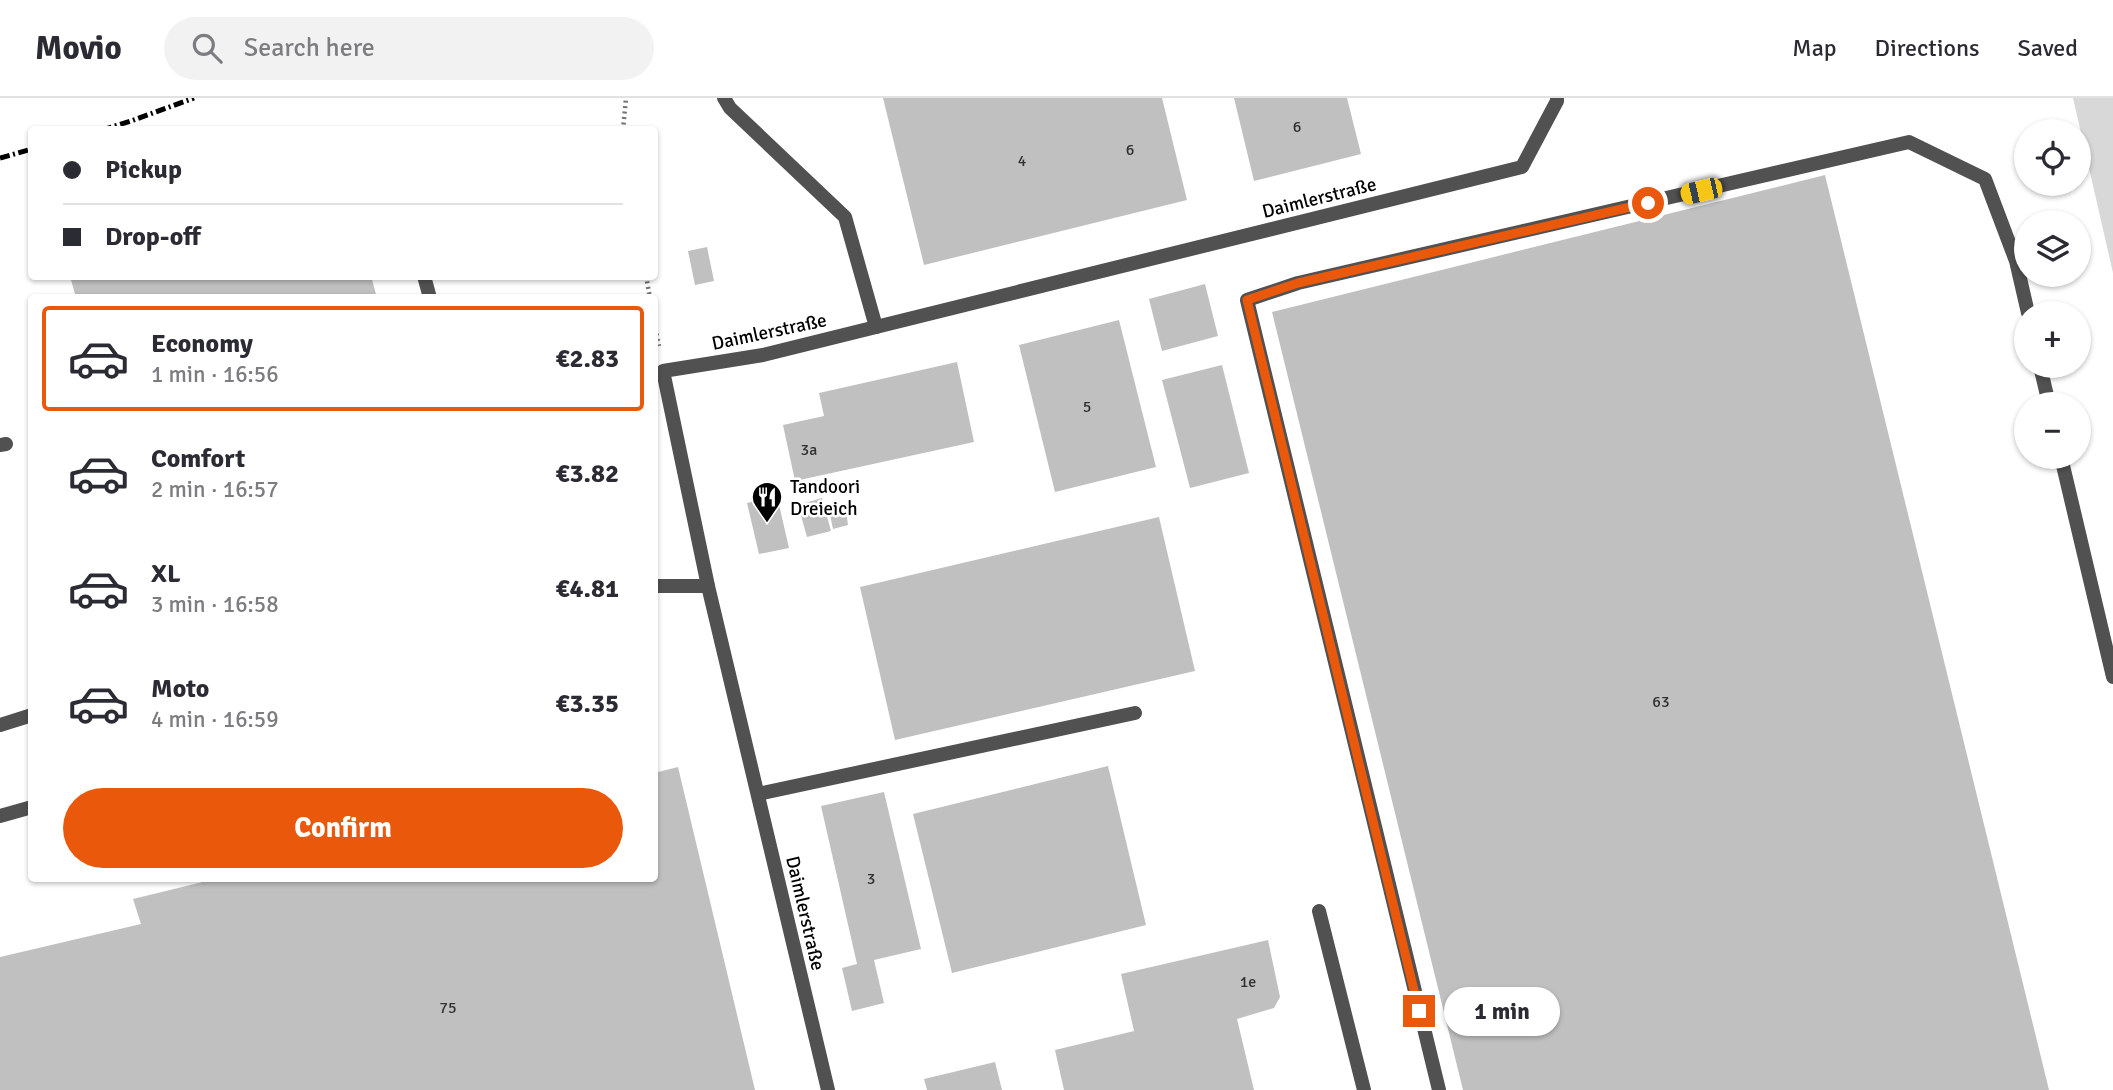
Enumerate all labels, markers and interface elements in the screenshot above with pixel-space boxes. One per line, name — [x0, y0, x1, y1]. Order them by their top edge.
search box — [164, 17, 654, 80]
text: Movio — [35, 28, 122, 69]
icon: search — [188, 29, 226, 67]
text: Search here — [244, 32, 375, 64]
text: Map — [1792, 33, 1837, 63]
text: Directions — [1875, 33, 1980, 63]
text: Saved — [2018, 33, 2078, 63]
house number: 6 — [1293, 117, 1301, 137]
map controls — [2014, 119, 2091, 469]
button: locate — [2014, 119, 2091, 196]
house number: 6 — [1126, 140, 1134, 160]
house number: 4 — [1018, 151, 1027, 171]
text: Pickup — [105, 154, 182, 186]
street label: Daimlerstraße — [1260, 172, 1379, 224]
car — [1679, 176, 1724, 206]
route start — [1632, 187, 1664, 219]
button: layers — [2014, 210, 2091, 287]
text: Drop-off — [105, 221, 201, 253]
button: + — [2014, 301, 2091, 378]
street label: Daimlerstraße — [710, 308, 829, 356]
icon: car — [67, 327, 130, 390]
text: Economy — [151, 328, 253, 360]
text: €2.83 — [555, 343, 619, 375]
text: 1 min · 16:56 — [151, 360, 279, 389]
button: − — [2014, 392, 2091, 469]
house number: 5 — [1083, 397, 1091, 417]
house number: 3a — [801, 440, 817, 460]
icon: car — [67, 442, 130, 505]
text: Comfort — [151, 443, 245, 475]
text: €3.82 — [555, 458, 619, 490]
text: 2 min · 16:57 — [151, 475, 279, 504]
place label: Tandoori Dreieich — [790, 475, 860, 521]
restaurant icon: Tandoori Dreieich — [750, 480, 784, 524]
icon: car — [67, 557, 130, 620]
text: XL — [151, 558, 181, 590]
text: €4.81 — [555, 573, 619, 605]
text: 3 min · 16:58 — [151, 590, 279, 619]
icon: car — [67, 672, 130, 735]
text: Moto — [151, 673, 209, 705]
text: €3.35 — [555, 688, 619, 720]
house number: 63 — [1652, 692, 1670, 712]
text: 4 min · 16:59 — [151, 705, 279, 734]
button: Confirm — [63, 788, 623, 868]
street label: Daimlerstraße — [780, 854, 830, 973]
house number: 3 — [867, 869, 875, 889]
house number: 1e — [1240, 972, 1256, 992]
callout: 1 min — [1444, 986, 1559, 1035]
route end — [1403, 995, 1435, 1027]
text: 1 min — [1474, 997, 1530, 1026]
house number: 75 — [439, 998, 457, 1018]

